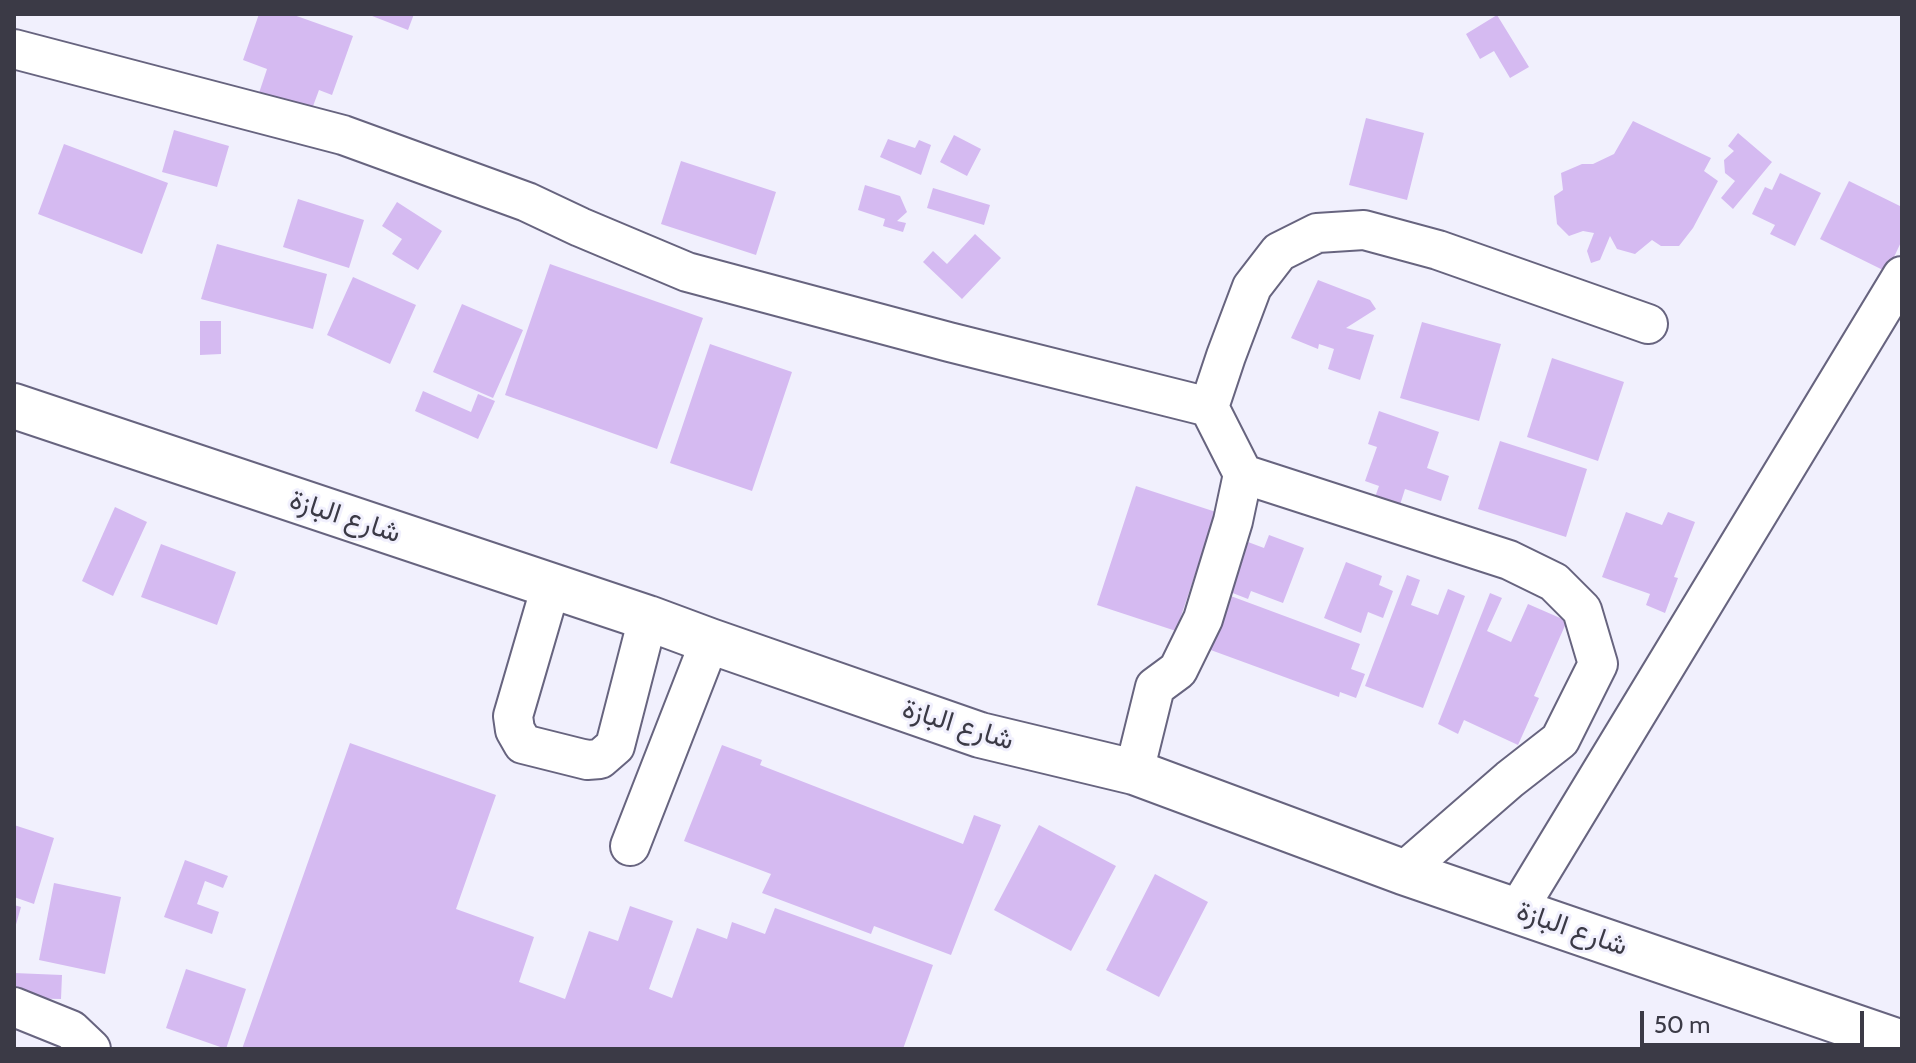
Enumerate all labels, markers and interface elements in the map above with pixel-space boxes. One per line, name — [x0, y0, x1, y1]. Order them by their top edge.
street label: شارع البازة — [285, 483, 405, 551]
street label: شارع البازة — [898, 692, 1018, 758]
street label: شارع البازة — [1512, 894, 1632, 964]
scale bar — [1644, 995, 1868, 1045]
text: 50 m — [1654, 1010, 1710, 1039]

